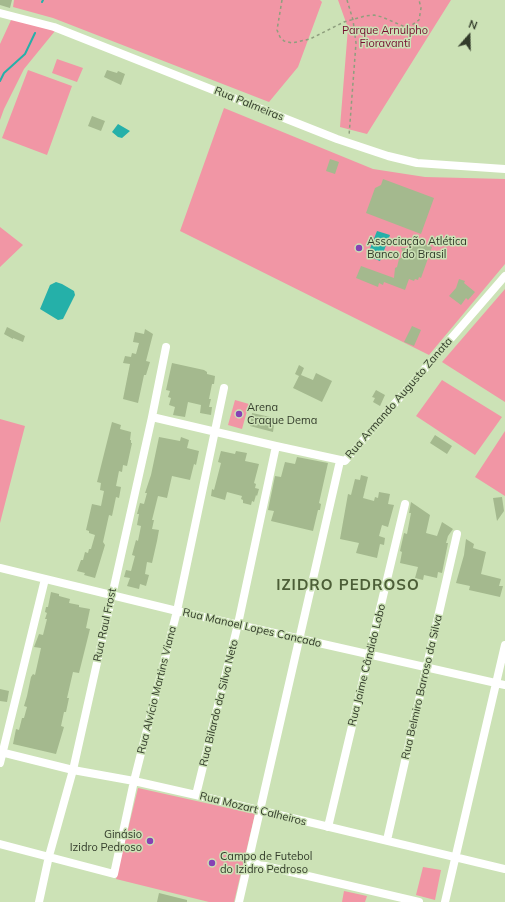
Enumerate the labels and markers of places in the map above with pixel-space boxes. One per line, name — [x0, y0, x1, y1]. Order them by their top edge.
place label: Associação Atlética Banco do Brasil — [367, 235, 467, 261]
marker: Associação Atlética Banco do Brasil — [354, 243, 364, 253]
place label: Arena Craque Dema — [247, 401, 317, 427]
marker: Arena Craque Dema — [234, 409, 244, 419]
place label: Ginásio Izidro Pedroso — [70, 828, 142, 854]
marker: Ginásio Izidro Pedroso — [145, 836, 155, 846]
place label: Campo de Futebol do Izidro Pedroso — [220, 850, 312, 876]
marker: Campo de Futebol do Izidro Pedroso — [207, 858, 217, 868]

